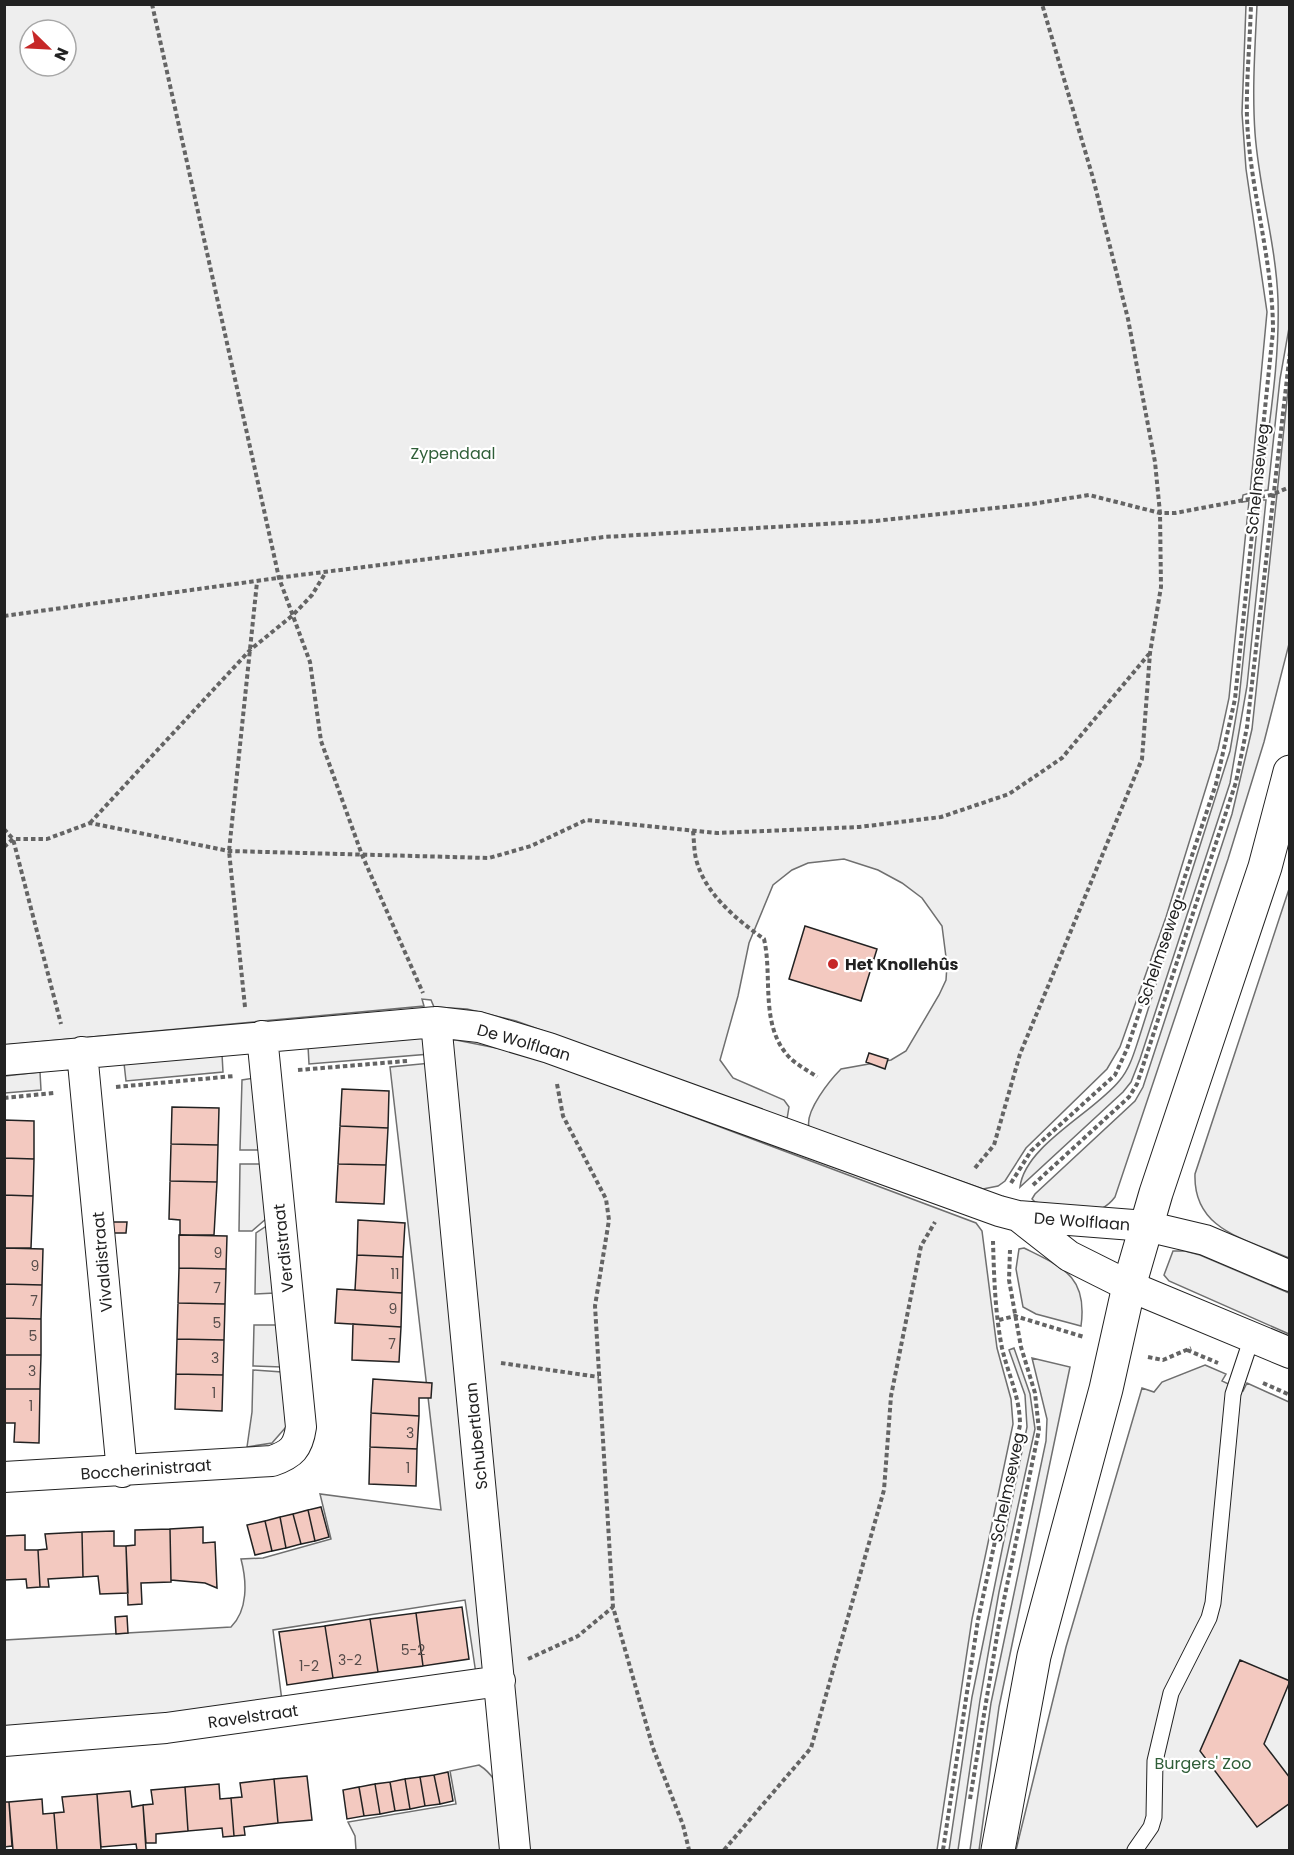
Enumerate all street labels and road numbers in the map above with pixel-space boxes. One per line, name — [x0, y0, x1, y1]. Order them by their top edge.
street label: Schelmseweg — [1240, 422, 1275, 536]
street label: Schelmseweg — [1131, 896, 1190, 1009]
street label: De Wolflaan — [474, 1018, 573, 1067]
street label: Verdistraat — [267, 1202, 300, 1293]
street label: De Wolflaan — [1033, 1207, 1131, 1236]
street label: Vivaldistraat — [87, 1211, 118, 1313]
street label: Schubertlaan — [459, 1381, 494, 1491]
street label: Schelmseweg — [985, 1430, 1030, 1544]
street label: Boccherinistraat — [80, 1453, 213, 1486]
street label: Ravelstraat — [206, 1699, 300, 1734]

